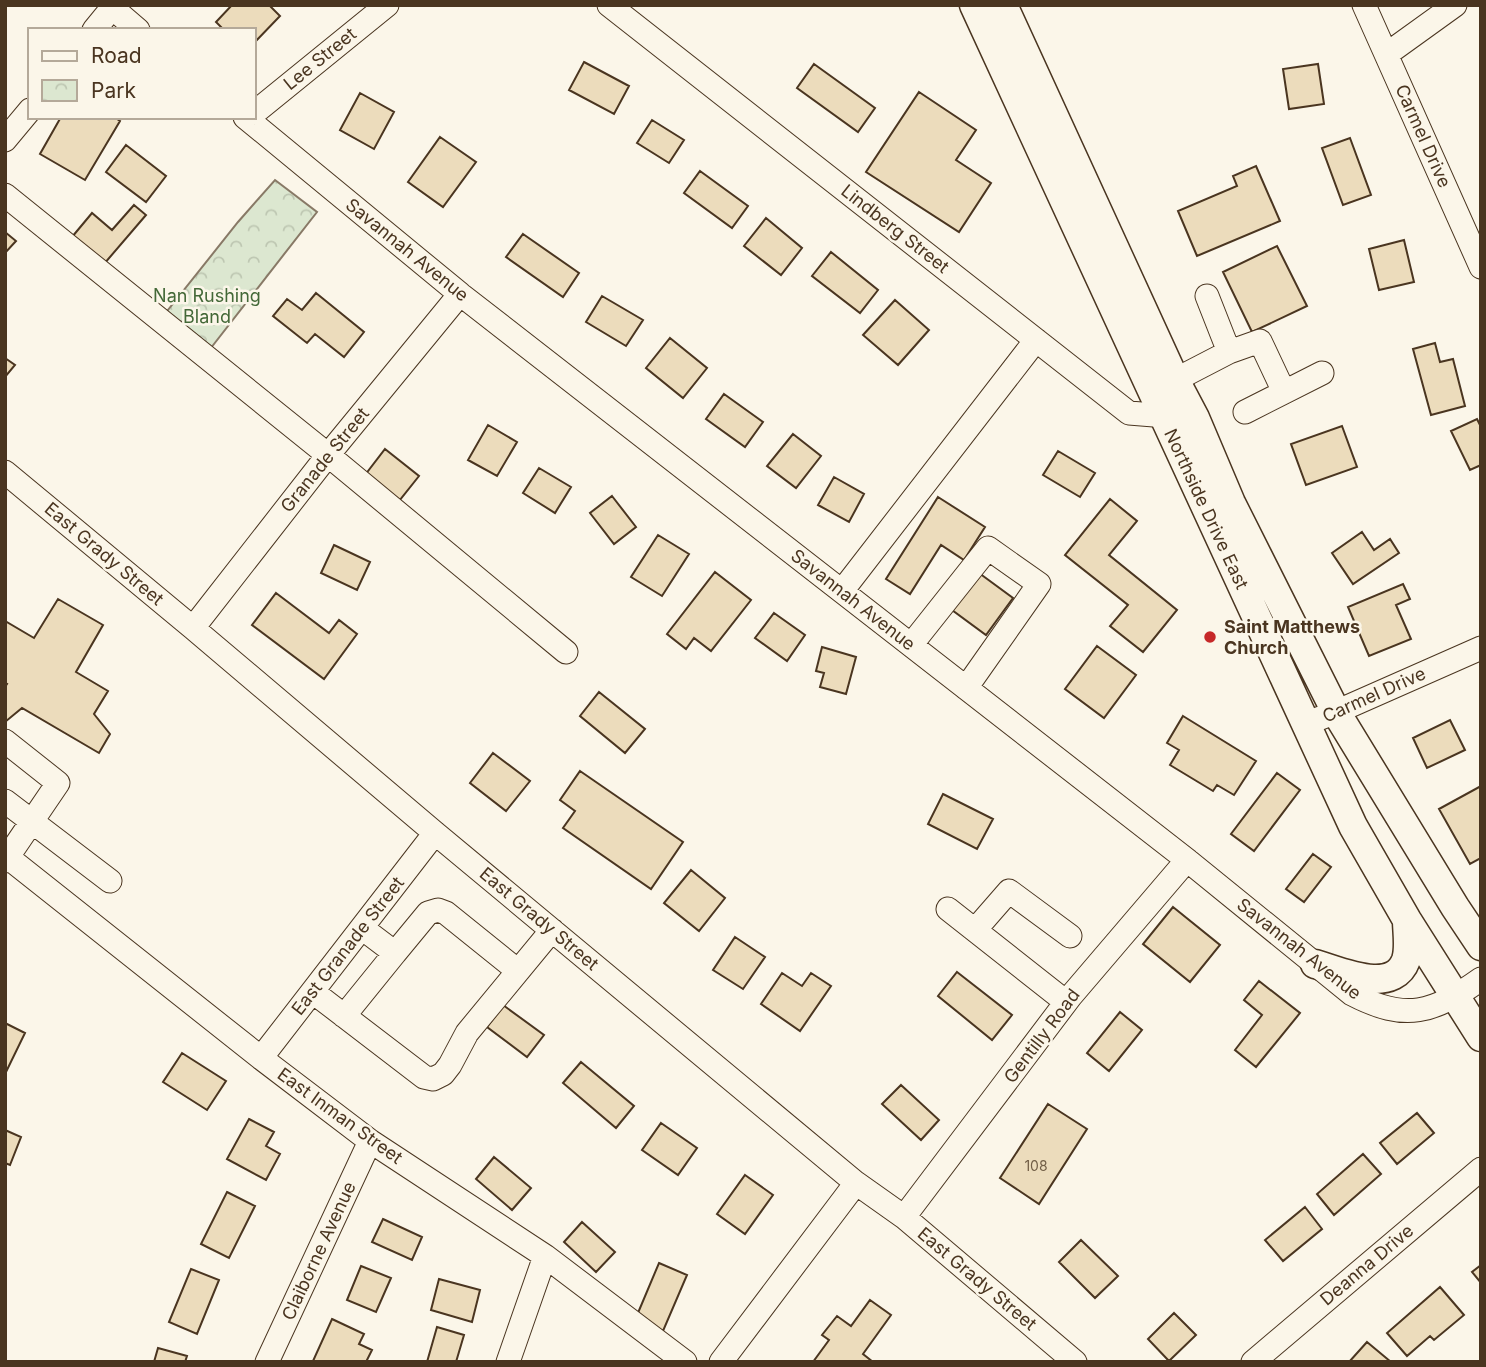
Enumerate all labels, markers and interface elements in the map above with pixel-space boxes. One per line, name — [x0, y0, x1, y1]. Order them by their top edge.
street label: Lee Street — [279, 23, 360, 94]
legend — [28, 28, 256, 119]
text: Road — [91, 43, 142, 68]
text: Park — [91, 78, 136, 103]
street label: Carmel Drive — [1391, 81, 1456, 191]
street label: Lindberg Street — [837, 180, 954, 277]
street label: Savannah Avenue — [342, 194, 473, 306]
park label: Nan Rushing Bland — [153, 285, 261, 327]
street label: Granade Street — [276, 403, 373, 516]
street label: Northside Drive East — [1160, 425, 1253, 592]
street label: East Grady Street — [41, 498, 168, 610]
street label: Savannah Avenue — [787, 545, 920, 655]
place label: Saint Matthews Church — [1224, 616, 1360, 658]
marker: Saint Matthews Church — [1202, 629, 1218, 645]
street label: Carmel Drive — [1319, 662, 1429, 727]
street label: East Grady Street — [476, 863, 603, 975]
street label: East Granade Street — [287, 872, 408, 1019]
street label: Savannah Avenue — [1233, 894, 1366, 1004]
street label: Gentilly Road — [999, 985, 1084, 1087]
street label: East Inman Street — [274, 1063, 407, 1168]
house number: 108 — [1024, 1157, 1048, 1174]
street label: Claiborne Avenue — [277, 1178, 360, 1323]
street label: Deanna Drive — [1316, 1220, 1417, 1310]
street label: East Grady Street — [914, 1223, 1041, 1335]

